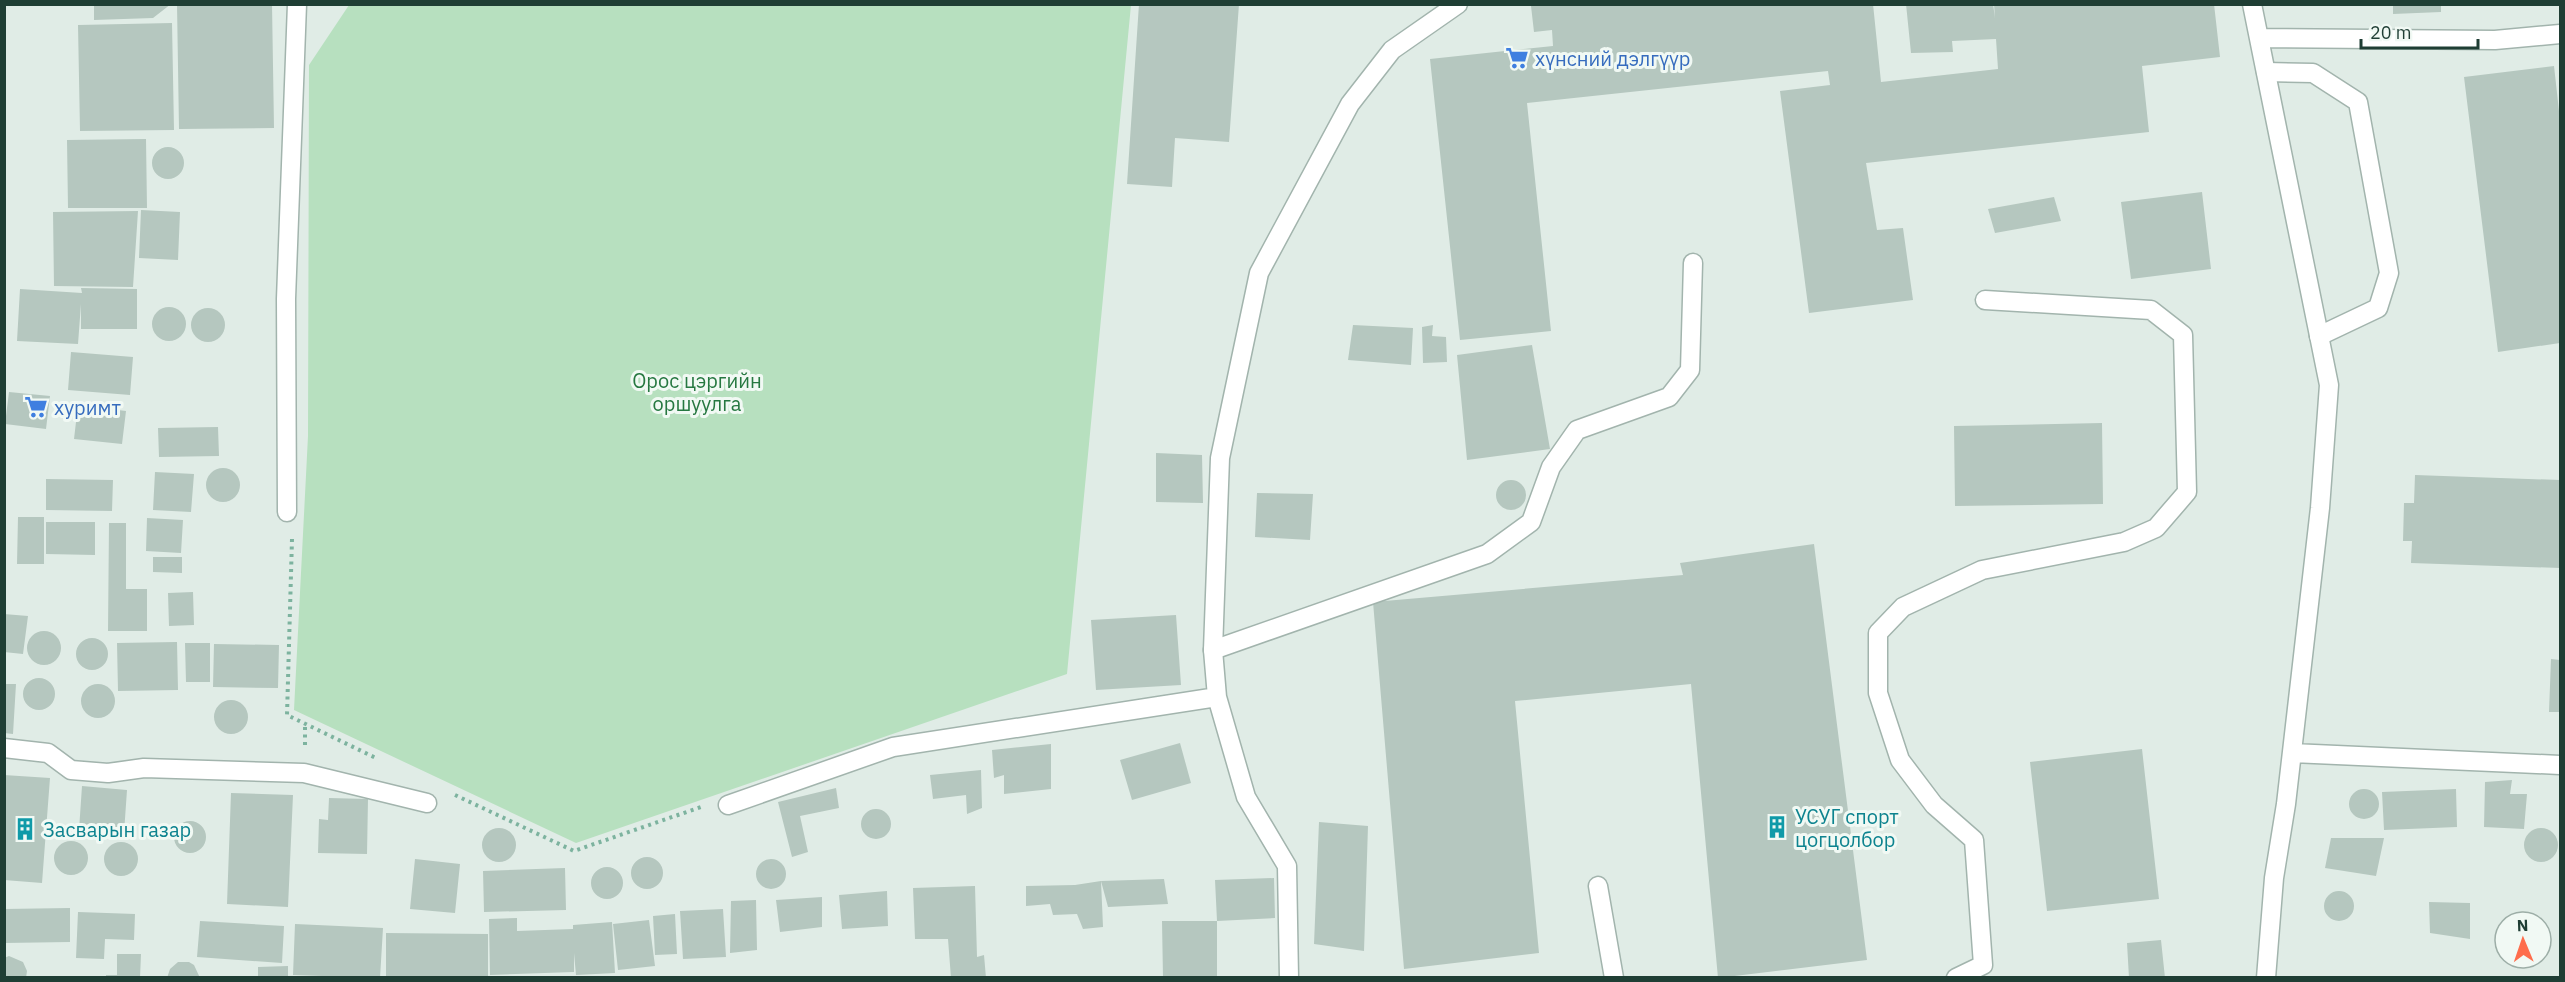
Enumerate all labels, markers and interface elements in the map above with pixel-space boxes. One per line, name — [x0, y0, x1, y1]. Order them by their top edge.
scale bar — [2361, 12, 2478, 50]
text: 20 m — [2370, 21, 2412, 44]
supermarket icon: хүнсний дэлгүүр — [1504, 45, 1530, 71]
place label: хүнсний дэлгүүр — [1535, 45, 1690, 72]
park label: Орос цэргийн оршуулга — [632, 367, 762, 417]
supermarket icon: хуримт — [23, 394, 49, 420]
place label: хуримт — [54, 394, 121, 421]
place label: УСУГ спорт цогцолбор — [1795, 803, 1899, 853]
building icon: УСУГ спорт цогцолбор — [1764, 814, 1790, 840]
building icon: Засварын газар — [12, 816, 38, 842]
place label: Засварын газар — [43, 816, 191, 843]
north arrow — [2493, 910, 2553, 970]
text: N — [2516, 915, 2529, 935]

